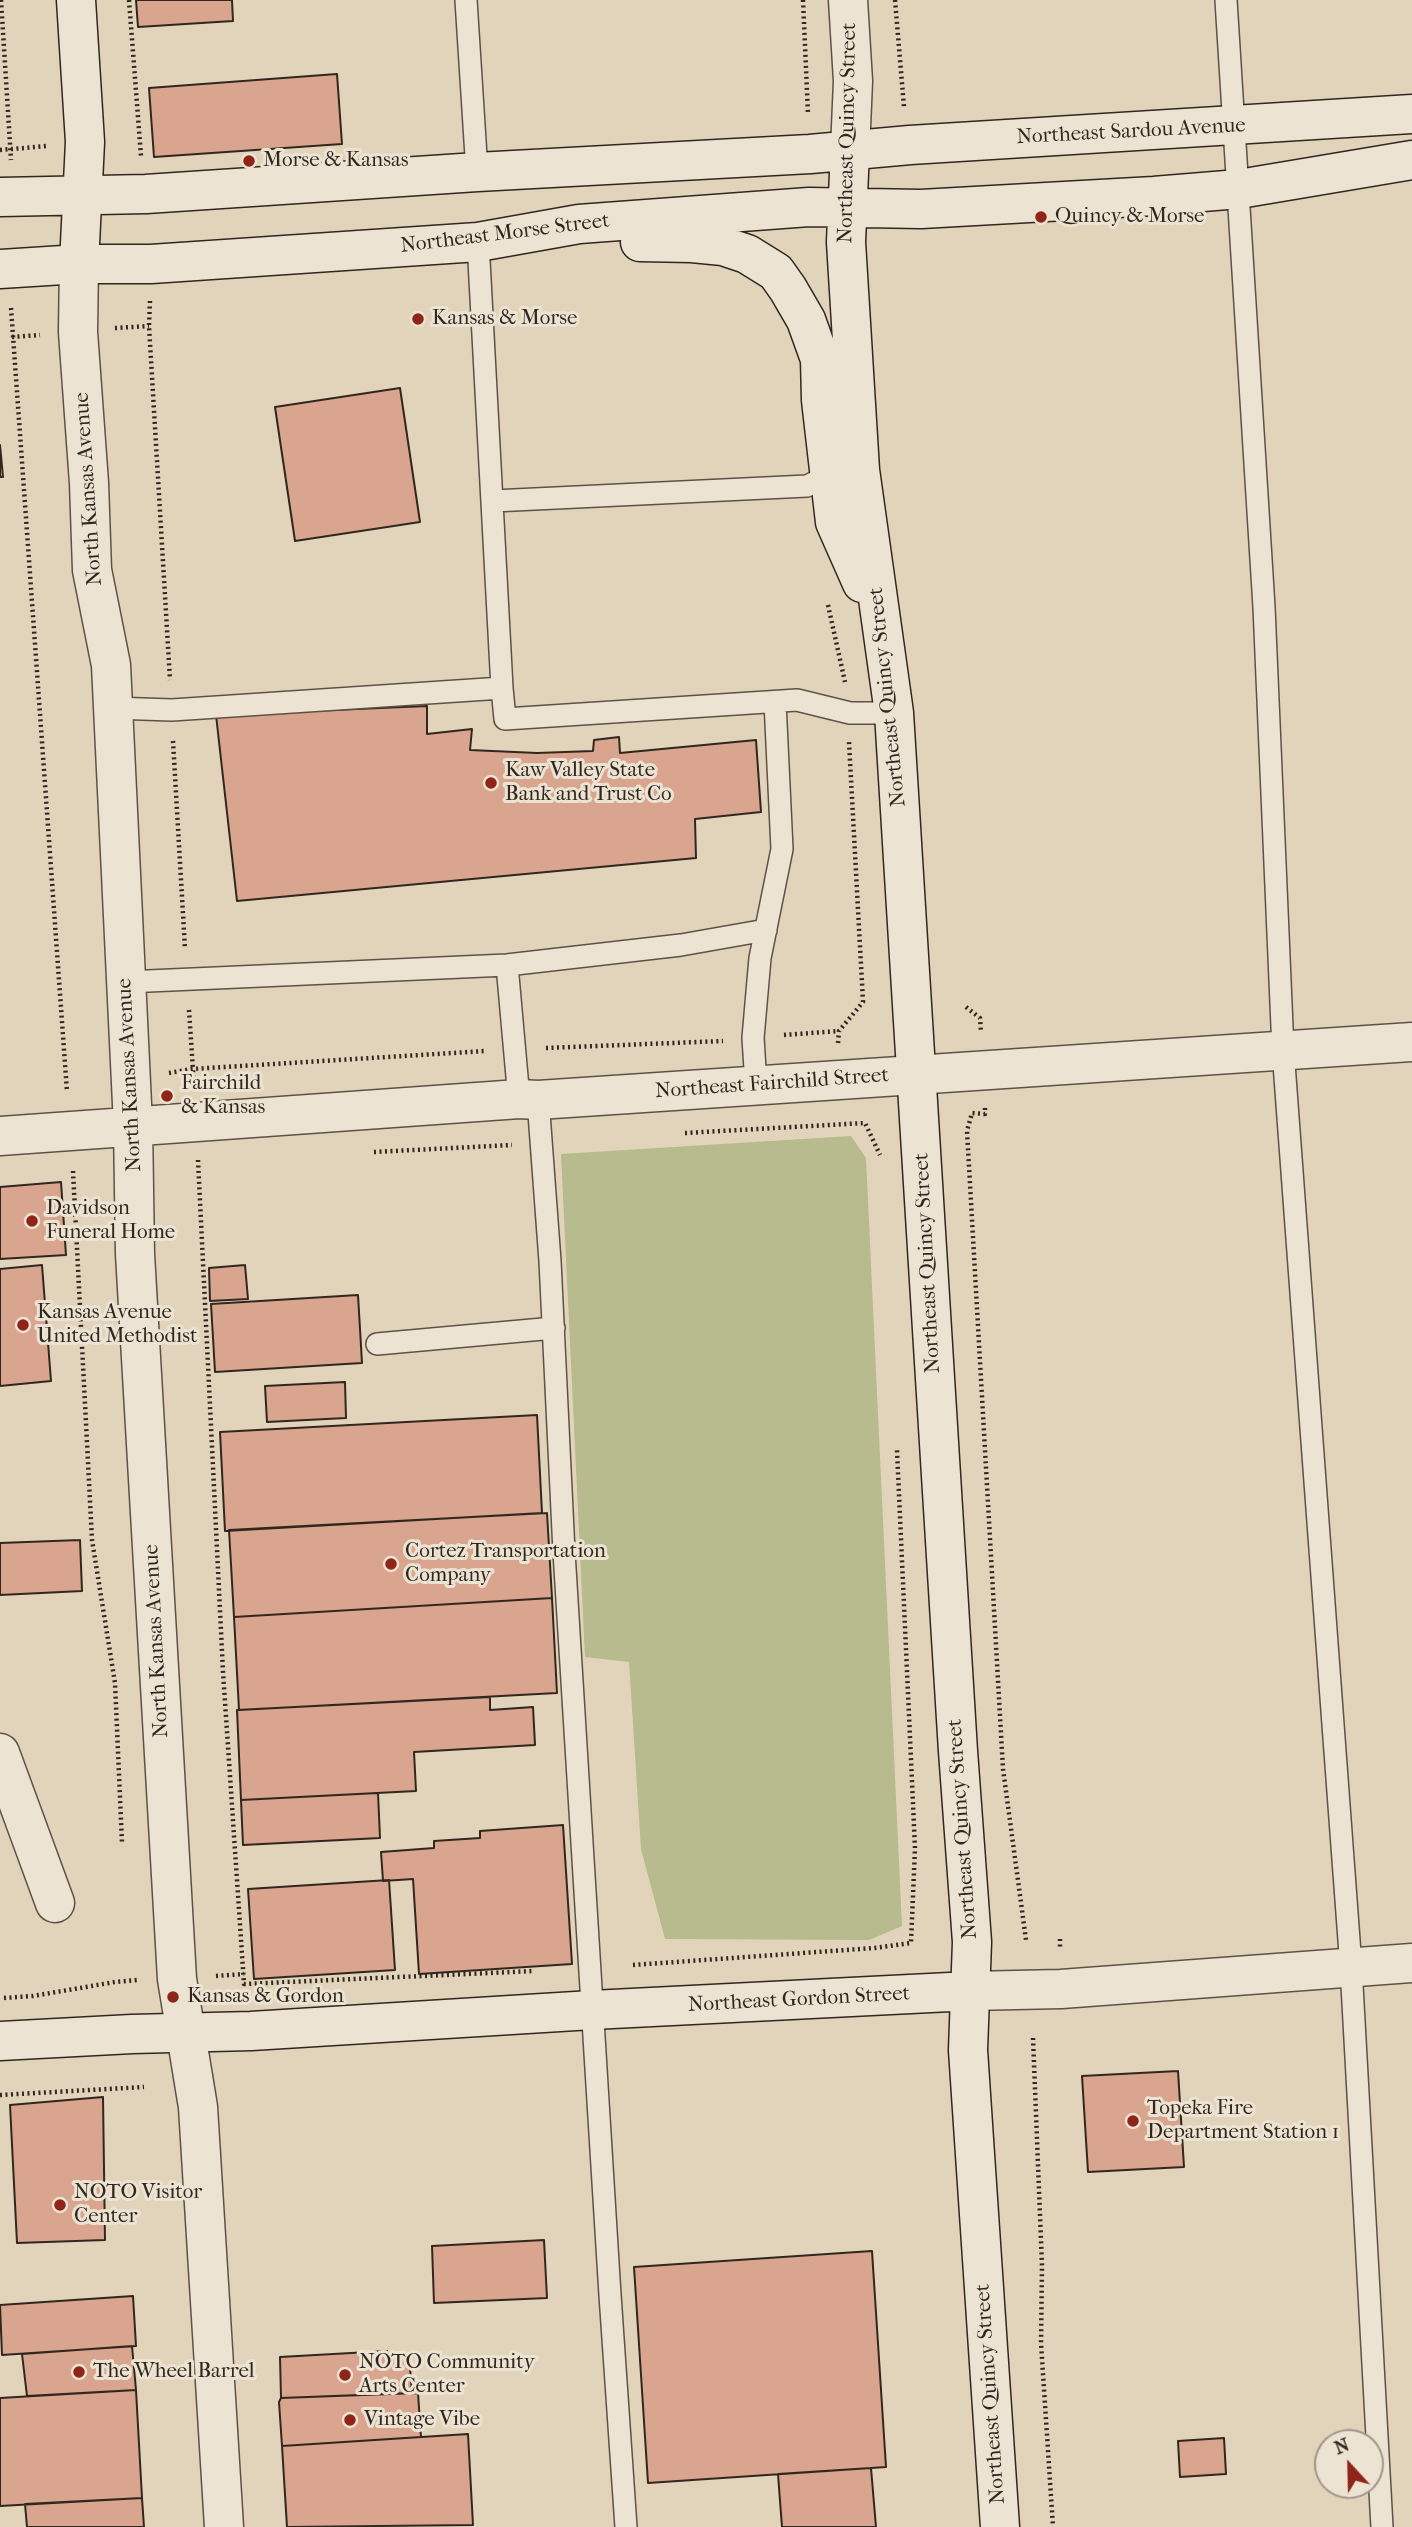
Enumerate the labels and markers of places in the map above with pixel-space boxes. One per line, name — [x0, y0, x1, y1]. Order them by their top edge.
place label: Morse & Kansas — [263, 148, 408, 174]
marker: Morse & Kansas — [241, 153, 257, 169]
place label: Quincy & Morse — [1055, 204, 1204, 230]
marker: Quincy & Morse — [1033, 209, 1049, 225]
place label: Kansas & Morse — [432, 306, 577, 332]
marker: Kansas & Morse — [410, 311, 426, 327]
place label: Kaw Valley State Bank and Trust Co — [505, 758, 672, 808]
marker: Kaw Valley State Bank and Trust Co — [483, 775, 499, 791]
place label: Fairchild & Kansas — [181, 1071, 265, 1121]
marker: Fairchild & Kansas — [159, 1088, 175, 1104]
place label: Davidson Funeral Home — [46, 1196, 175, 1246]
marker: Davidson Funeral Home — [24, 1213, 40, 1229]
place label: Kansas Avenue United Methodist — [37, 1300, 197, 1350]
marker: Kansas Avenue United Methodist — [15, 1317, 31, 1333]
place label: Cortez Transportation Company — [405, 1539, 606, 1589]
marker: Cortez Transportation Company — [383, 1556, 399, 1572]
place label: Kansas & Gordon — [187, 1984, 344, 2010]
marker: Kansas & Gordon — [165, 1989, 181, 2005]
place label: Topeka Fire Department Station 1 — [1147, 2096, 1339, 2146]
marker: Topeka Fire Department Station 1 — [1125, 2113, 1141, 2129]
place label: NOTO Visitor Center — [74, 2180, 202, 2230]
marker: NOTO Visitor Center — [52, 2197, 68, 2213]
place label: NOTO Community Arts Center — [359, 2350, 535, 2400]
place label: The Wheel Barrel — [93, 2359, 255, 2385]
marker: The Wheel Barrel — [71, 2364, 87, 2380]
marker: NOTO Community Arts Center — [337, 2367, 353, 2383]
place label: Vintage Vibe — [364, 2407, 480, 2433]
marker: Vintage Vibe — [342, 2412, 358, 2428]

